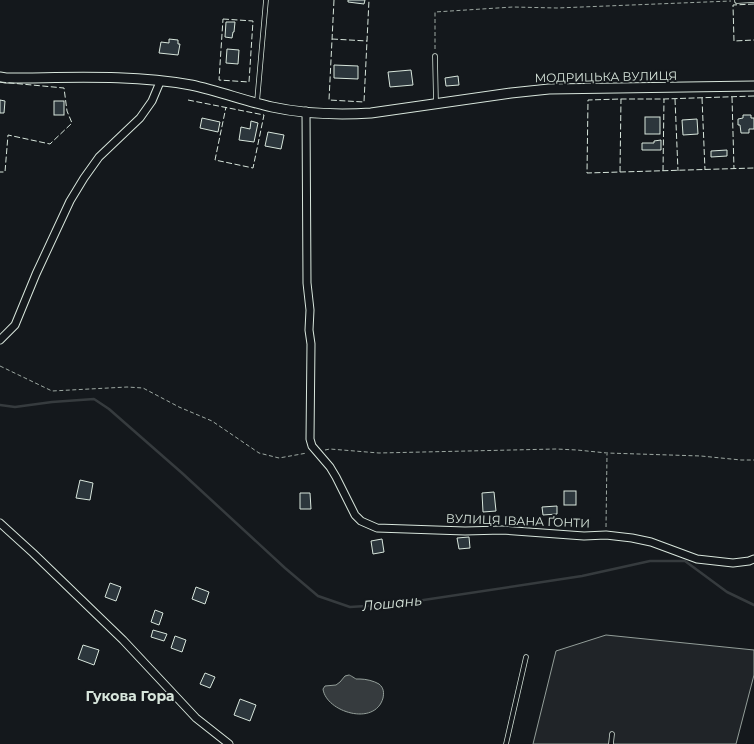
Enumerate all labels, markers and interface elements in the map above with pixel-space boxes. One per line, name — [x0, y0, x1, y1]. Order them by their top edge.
street label: МОДРИЦЬКА ВУЛИЦЯ — [535, 68, 677, 85]
street label: ВУЛИЦЯ ІВАНА ҐОНТИ — [446, 510, 590, 531]
water label: Лошань — [360, 591, 423, 615]
district label: Гукова Гора — [86, 687, 174, 705]

